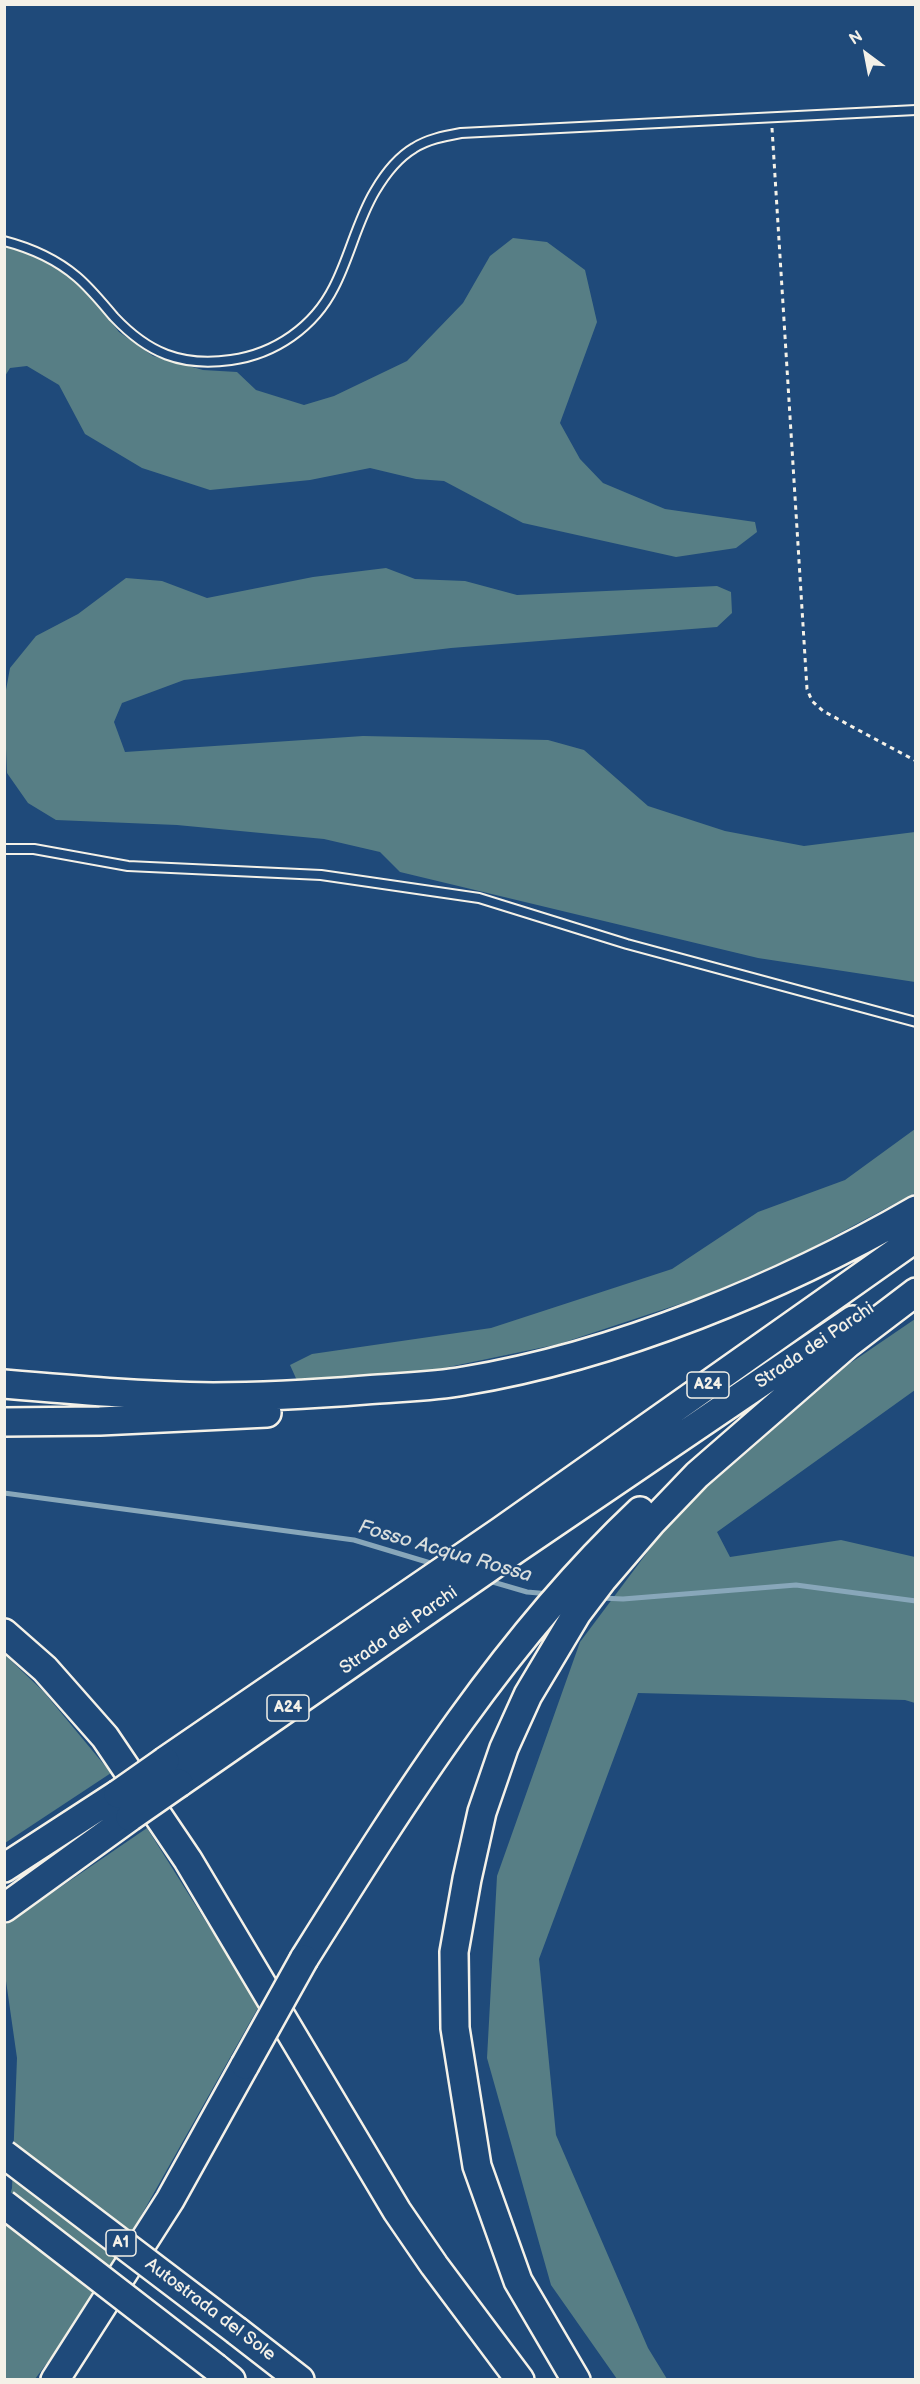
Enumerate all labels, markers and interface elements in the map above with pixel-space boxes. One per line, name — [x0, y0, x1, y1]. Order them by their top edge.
north arrow — [836, 24, 896, 84]
text: N — [846, 27, 866, 50]
street label: Strada dei Parchi — [751, 1298, 879, 1394]
road number: A24 — [687, 1372, 729, 1398]
water label: Fosso Acqua Rossa — [355, 1516, 535, 1588]
street label: Strada dei Parchi — [336, 1582, 462, 1680]
road number: A24 — [267, 1695, 309, 1721]
road number: A1 — [106, 2230, 136, 2256]
street label: Autostrada del Sole — [141, 2254, 279, 2366]

